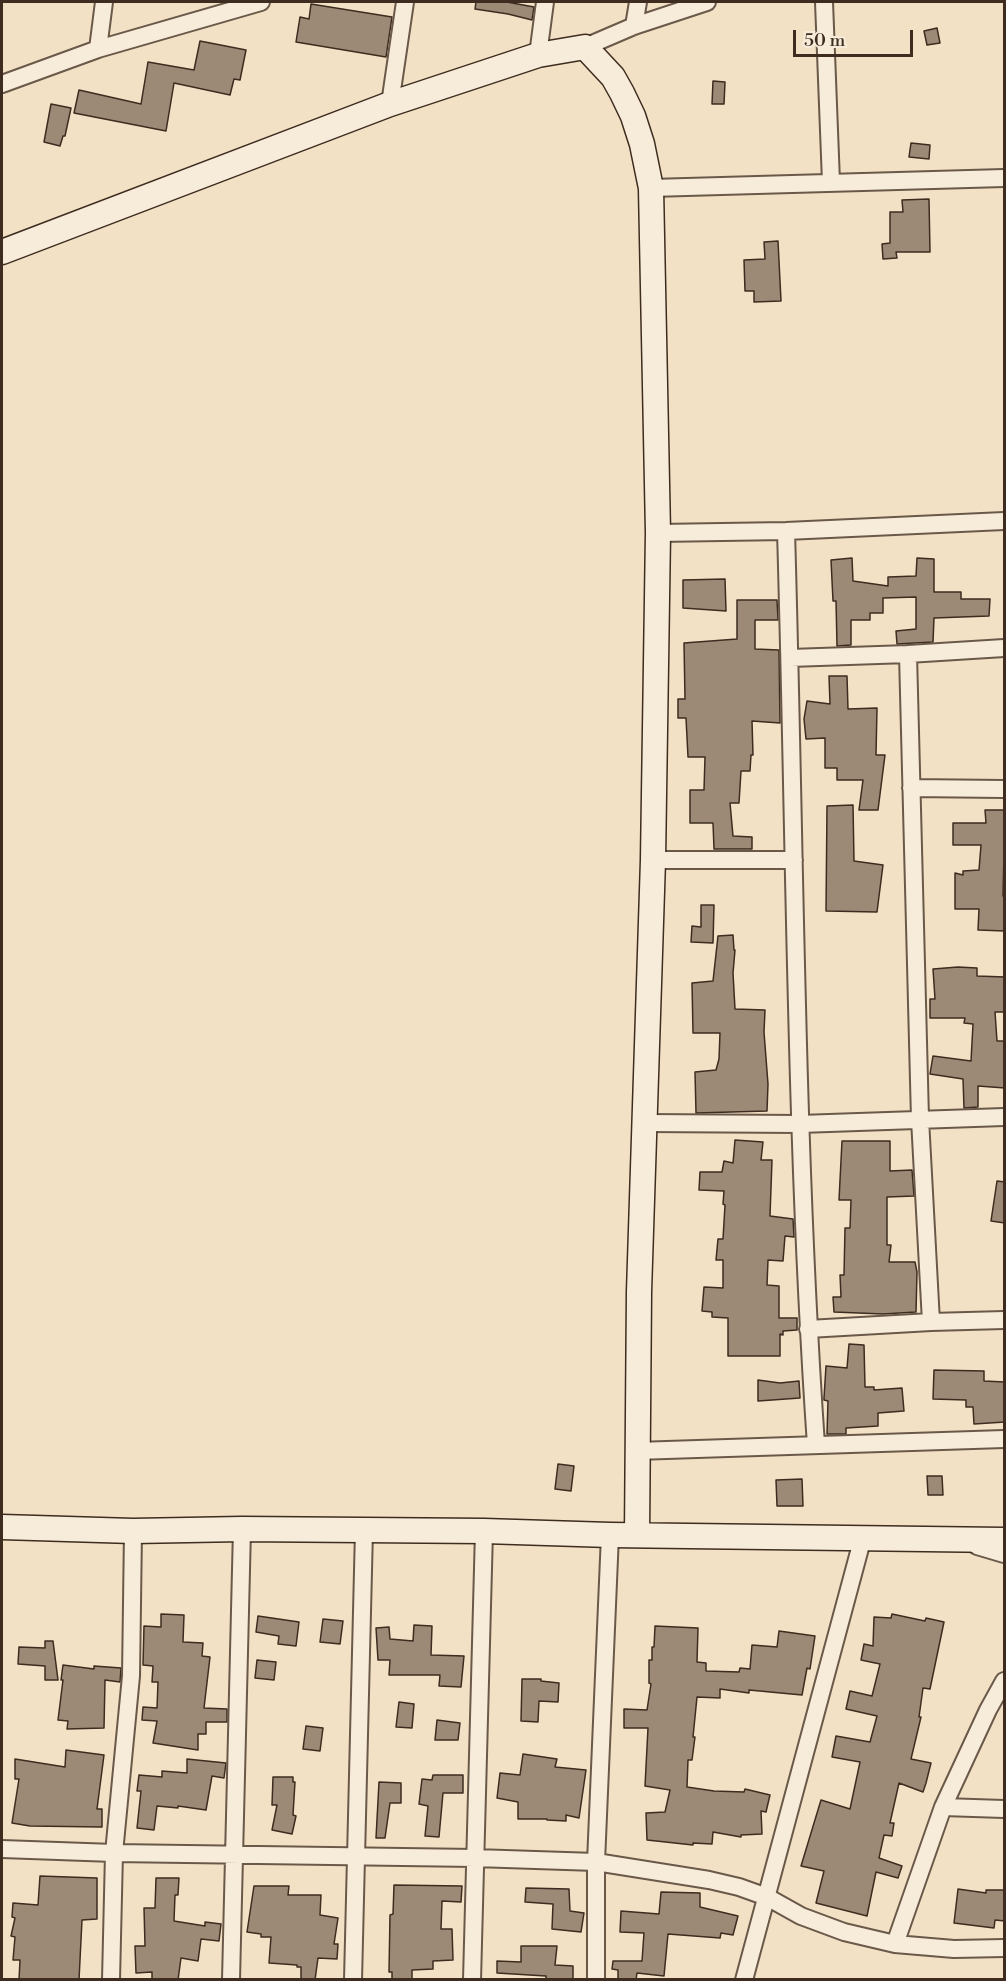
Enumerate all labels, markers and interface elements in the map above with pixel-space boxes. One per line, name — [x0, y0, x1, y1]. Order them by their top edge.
scale bar — [796, 18, 916, 56]
text: 50 m — [804, 29, 845, 52]

